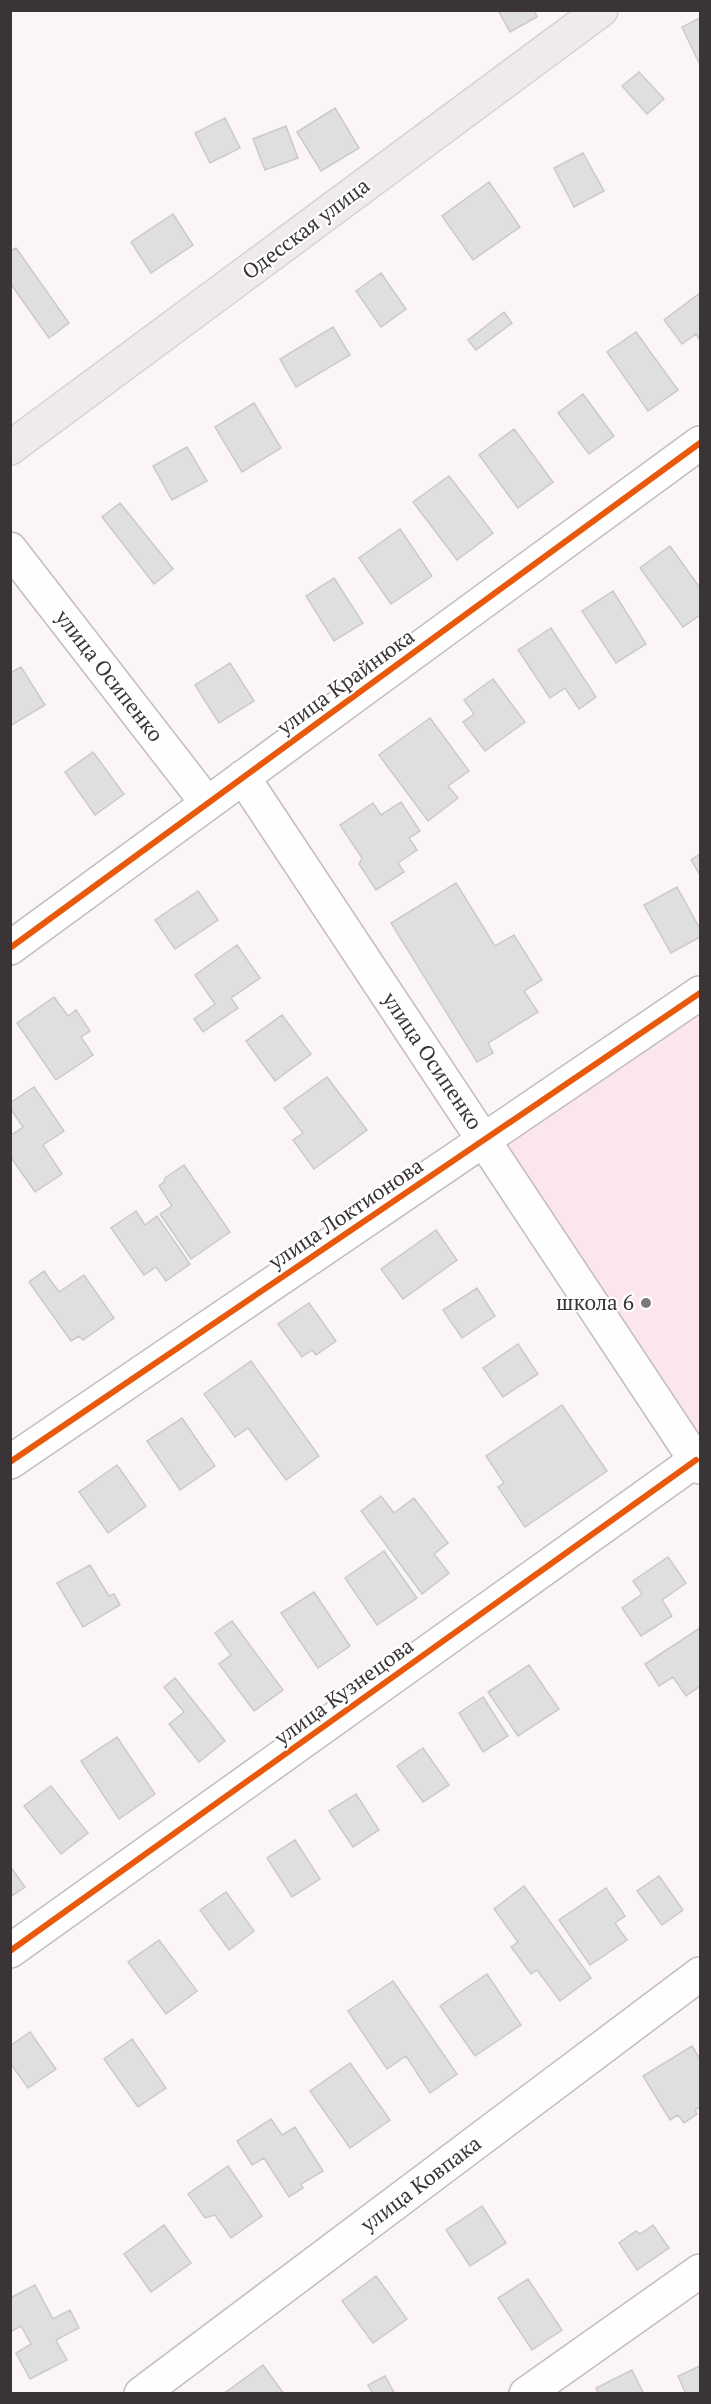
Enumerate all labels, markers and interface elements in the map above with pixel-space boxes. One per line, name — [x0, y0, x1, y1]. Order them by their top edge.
street label: Одесская улица — [236, 171, 375, 285]
street label: улица Осипенко — [49, 603, 170, 747]
street label: улица Крайнюка — [270, 622, 420, 741]
street label: улица Осипенко — [376, 985, 489, 1135]
street label: улица Локтионова — [262, 1151, 428, 1276]
place label: школа 6 — [556, 1288, 634, 1316]
marker: школа 6 — [639, 1296, 653, 1310]
street label: улица Кузнецова — [267, 1631, 419, 1752]
street label: улица Ковпака — [354, 2128, 487, 2238]

